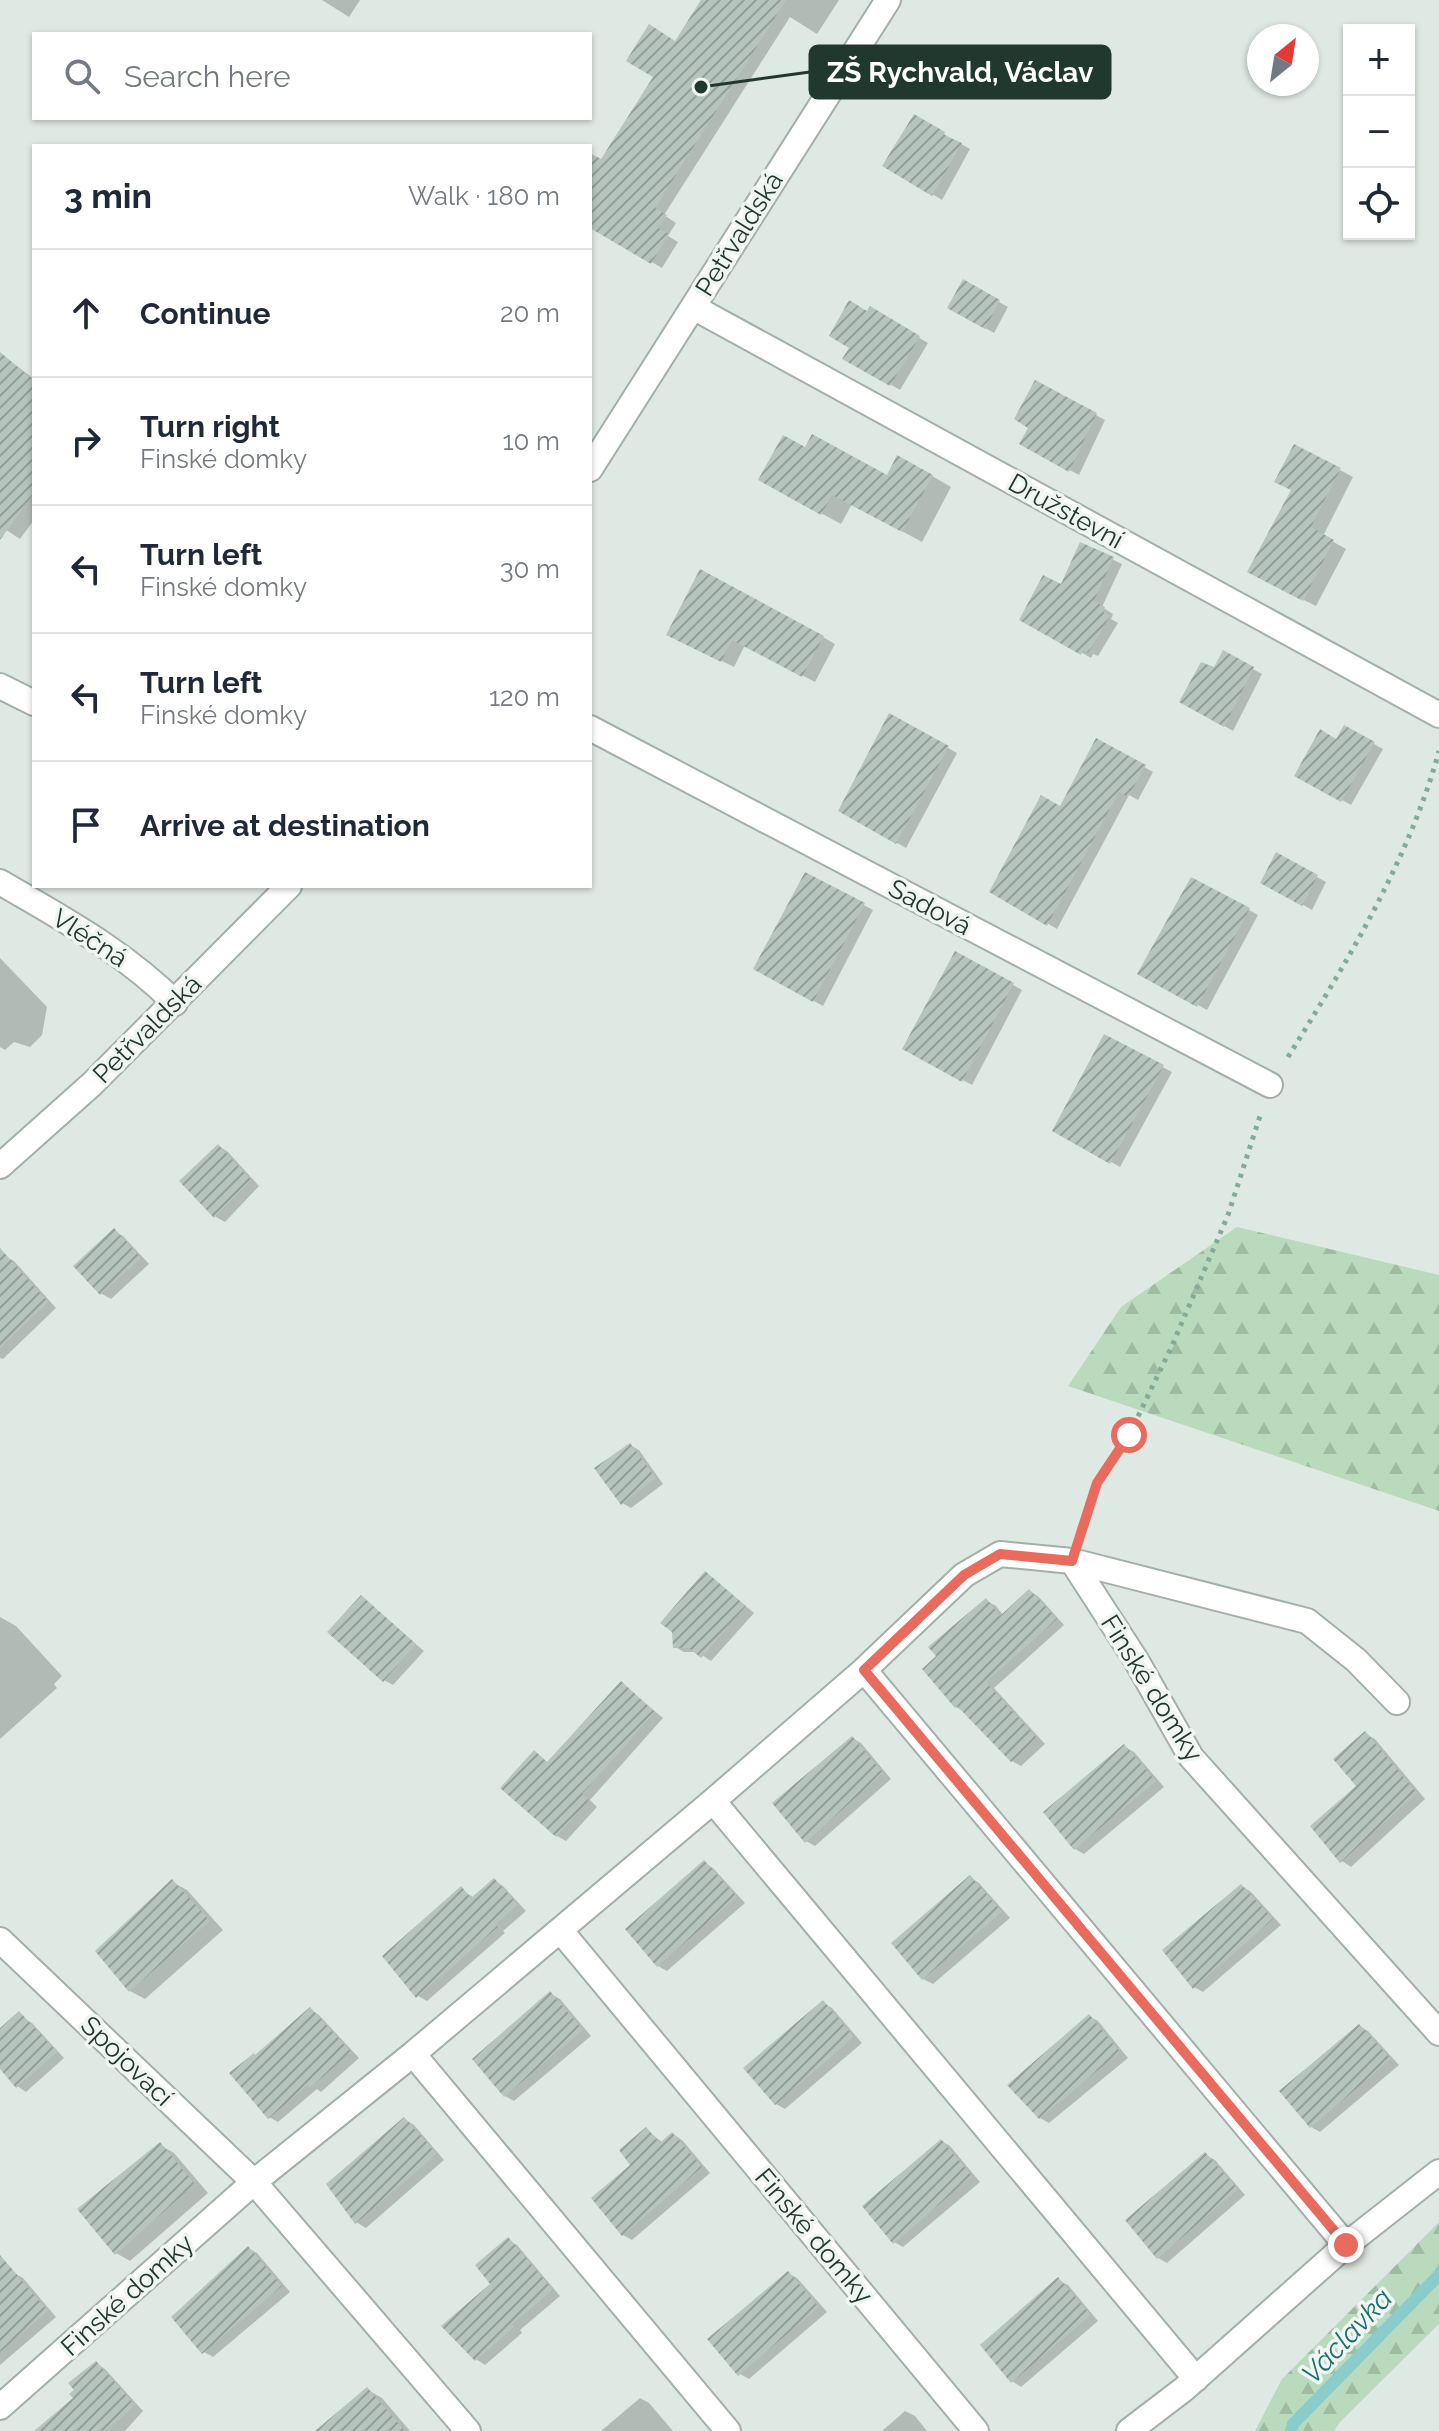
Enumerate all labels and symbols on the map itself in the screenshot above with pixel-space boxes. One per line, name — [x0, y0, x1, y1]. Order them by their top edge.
north arrow — [1247, 24, 1319, 96]
callout: ZŠ Rychvald, Václav — [810, 46, 1110, 98]
text: ZŠ Rychvald, Václav — [827, 55, 1094, 89]
street label: Petřvaldská — [689, 167, 789, 301]
street label: Družstevní — [1003, 467, 1129, 555]
street label: Sadová — [884, 873, 976, 941]
street label: Vléčná — [47, 903, 133, 973]
street label: Petřvaldská — [87, 969, 207, 1089]
route start — [1111, 1417, 1147, 1453]
street label: Finské domky — [1095, 1609, 1209, 1767]
street label: Spojovací — [75, 2010, 179, 2112]
street label: Finské domky — [749, 2162, 879, 2310]
route end — [1328, 2227, 1364, 2263]
street label: Finské domky — [55, 2228, 199, 2362]
water label: Václavka — [1295, 2282, 1399, 2390]

